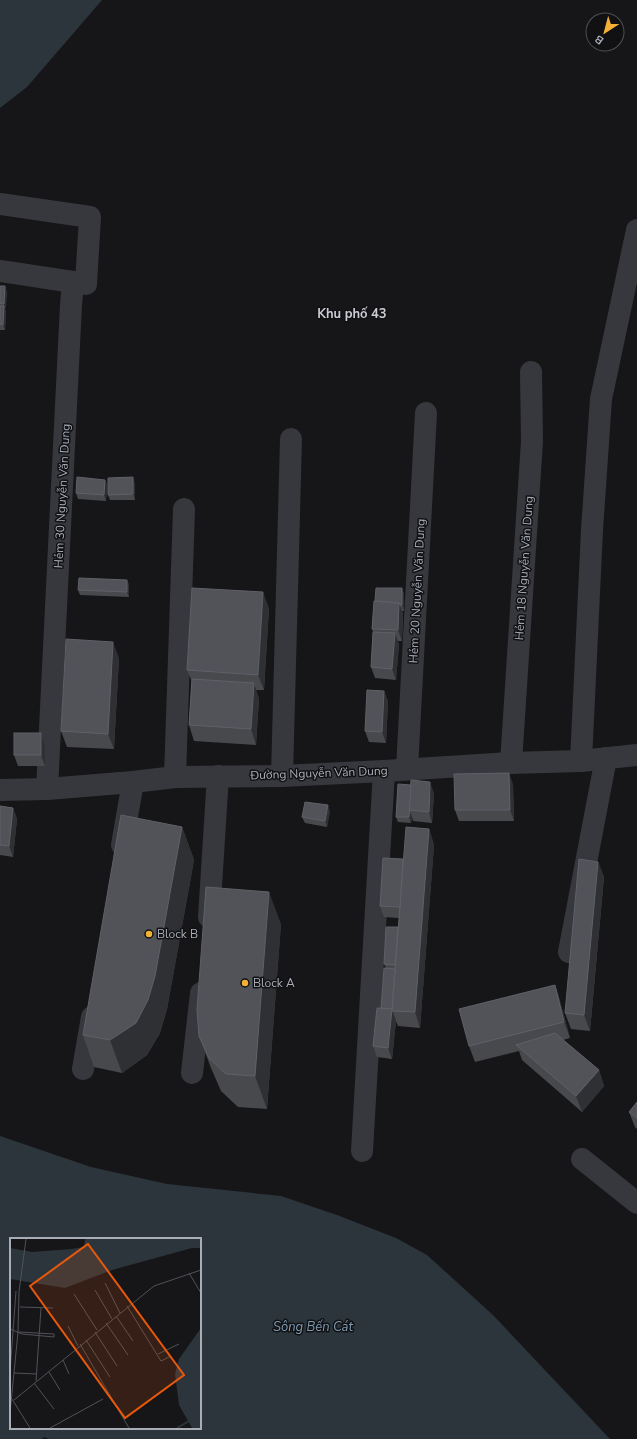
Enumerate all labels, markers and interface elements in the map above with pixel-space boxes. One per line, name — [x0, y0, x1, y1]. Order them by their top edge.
north arrow — [585, 12, 625, 52]
text: B — [592, 31, 607, 48]
district label: Khu phố 43 — [317, 305, 387, 323]
street label: Hẻm 30 Nguyễn Văn Dung — [50, 423, 74, 569]
street label: Hẻm 18 Nguyễn Văn Dung — [511, 495, 537, 641]
street label: Hẻm 20 Nguyễn Văn Dung — [405, 518, 429, 664]
street label: Đường Nguyễn Văn Dung — [249, 763, 388, 783]
place label: Block B — [157, 926, 198, 942]
marker: Block B — [144, 929, 154, 939]
place label: Block A — [253, 975, 295, 991]
marker: Block A — [240, 978, 250, 988]
inset map — [10, 1238, 201, 1429]
water label: Sông Bến Cát — [273, 1318, 353, 1336]

